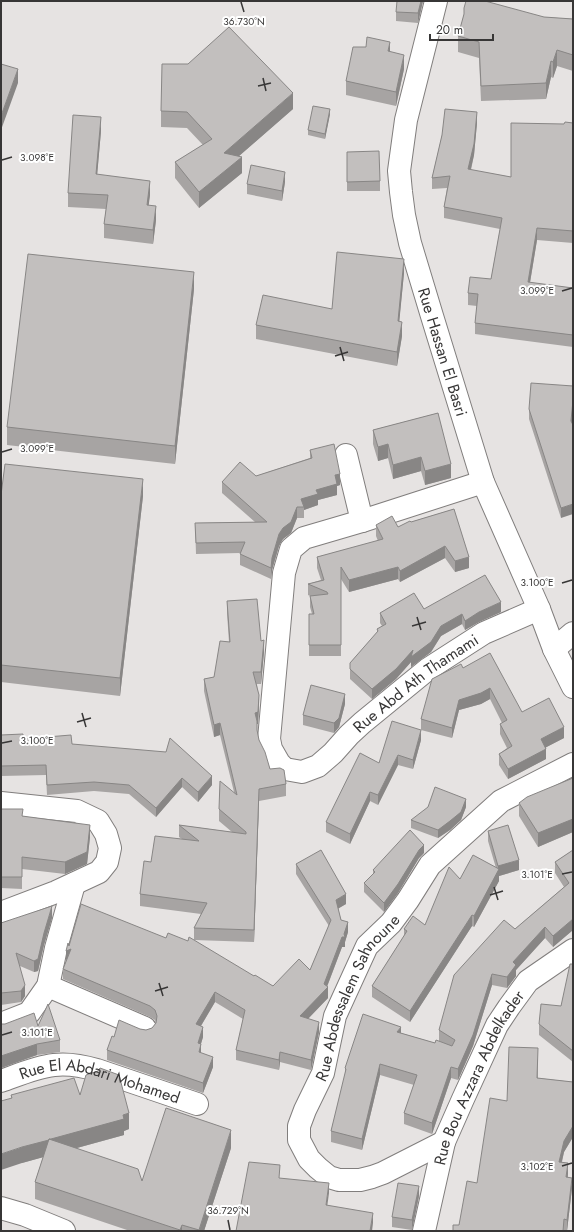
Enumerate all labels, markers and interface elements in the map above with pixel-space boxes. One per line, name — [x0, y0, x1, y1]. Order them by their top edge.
text: 36.730°N — [223, 14, 265, 29]
scale bar — [430, 16, 493, 42]
text: 20 m — [436, 21, 463, 39]
text: 3.098°E — [20, 150, 54, 165]
text: 3.099°E — [520, 283, 554, 298]
street label: Rue Hassan El Basri — [412, 285, 473, 419]
text: 3.099°E — [20, 441, 54, 456]
text: 3.100°E — [520, 575, 554, 590]
street label: Rue Abd Ath Thamami — [348, 629, 483, 738]
text: 3.100°E — [20, 733, 54, 748]
text: 3.101°E — [521, 867, 553, 882]
street label: Rue Abdessalem Sahnoune — [310, 910, 406, 1085]
street label: Rue Bou Azzara Abdelkader — [428, 985, 530, 1167]
text: 3.101°E — [21, 1025, 53, 1040]
street label: Rue El Abdari Mohamed — [16, 1053, 183, 1109]
text: 3.102°E — [521, 1159, 553, 1174]
text: 36.729°N — [207, 1203, 249, 1218]

